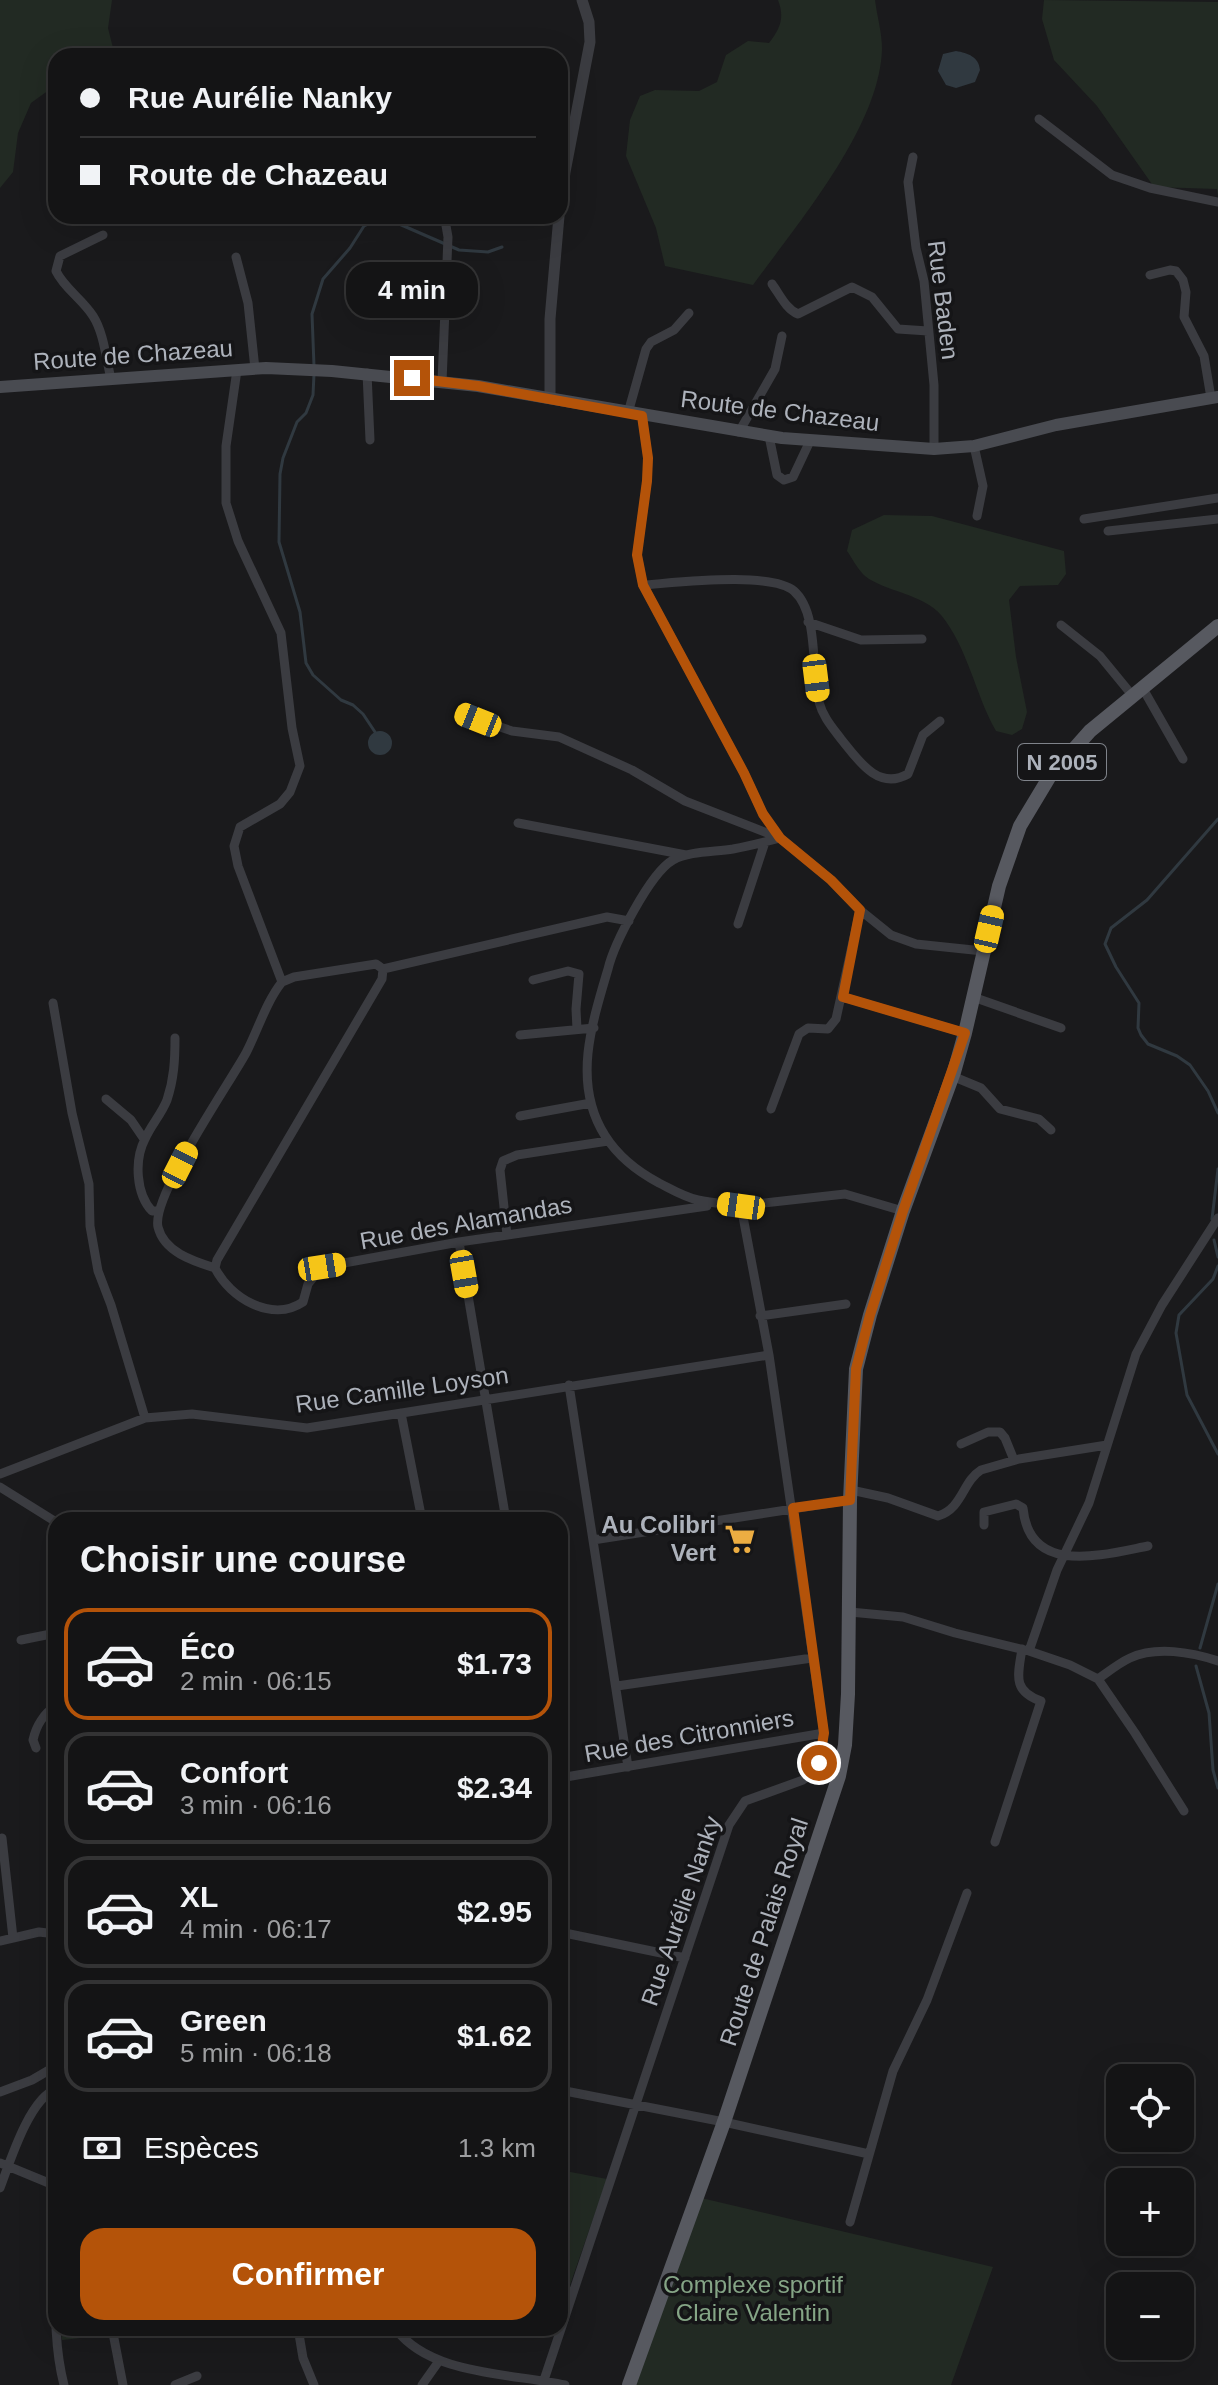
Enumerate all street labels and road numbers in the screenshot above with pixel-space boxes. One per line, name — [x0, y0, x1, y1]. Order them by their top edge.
street label: Rue Baden — [923, 239, 964, 361]
street label: Route de Chazeau — [32, 334, 234, 375]
street label: Route de Chazeau — [679, 385, 881, 436]
road number: N 2005 — [1018, 744, 1106, 780]
street label: Rue des Alamandas — [358, 1191, 574, 1254]
street label: Rue Camille Loyson — [294, 1361, 510, 1418]
street label: Rue des Citronniers — [582, 1704, 796, 1767]
street label: Rue Aurélie Nanky — [635, 1812, 726, 2009]
street label: Route de Palais Royal — [714, 1815, 813, 2049]

